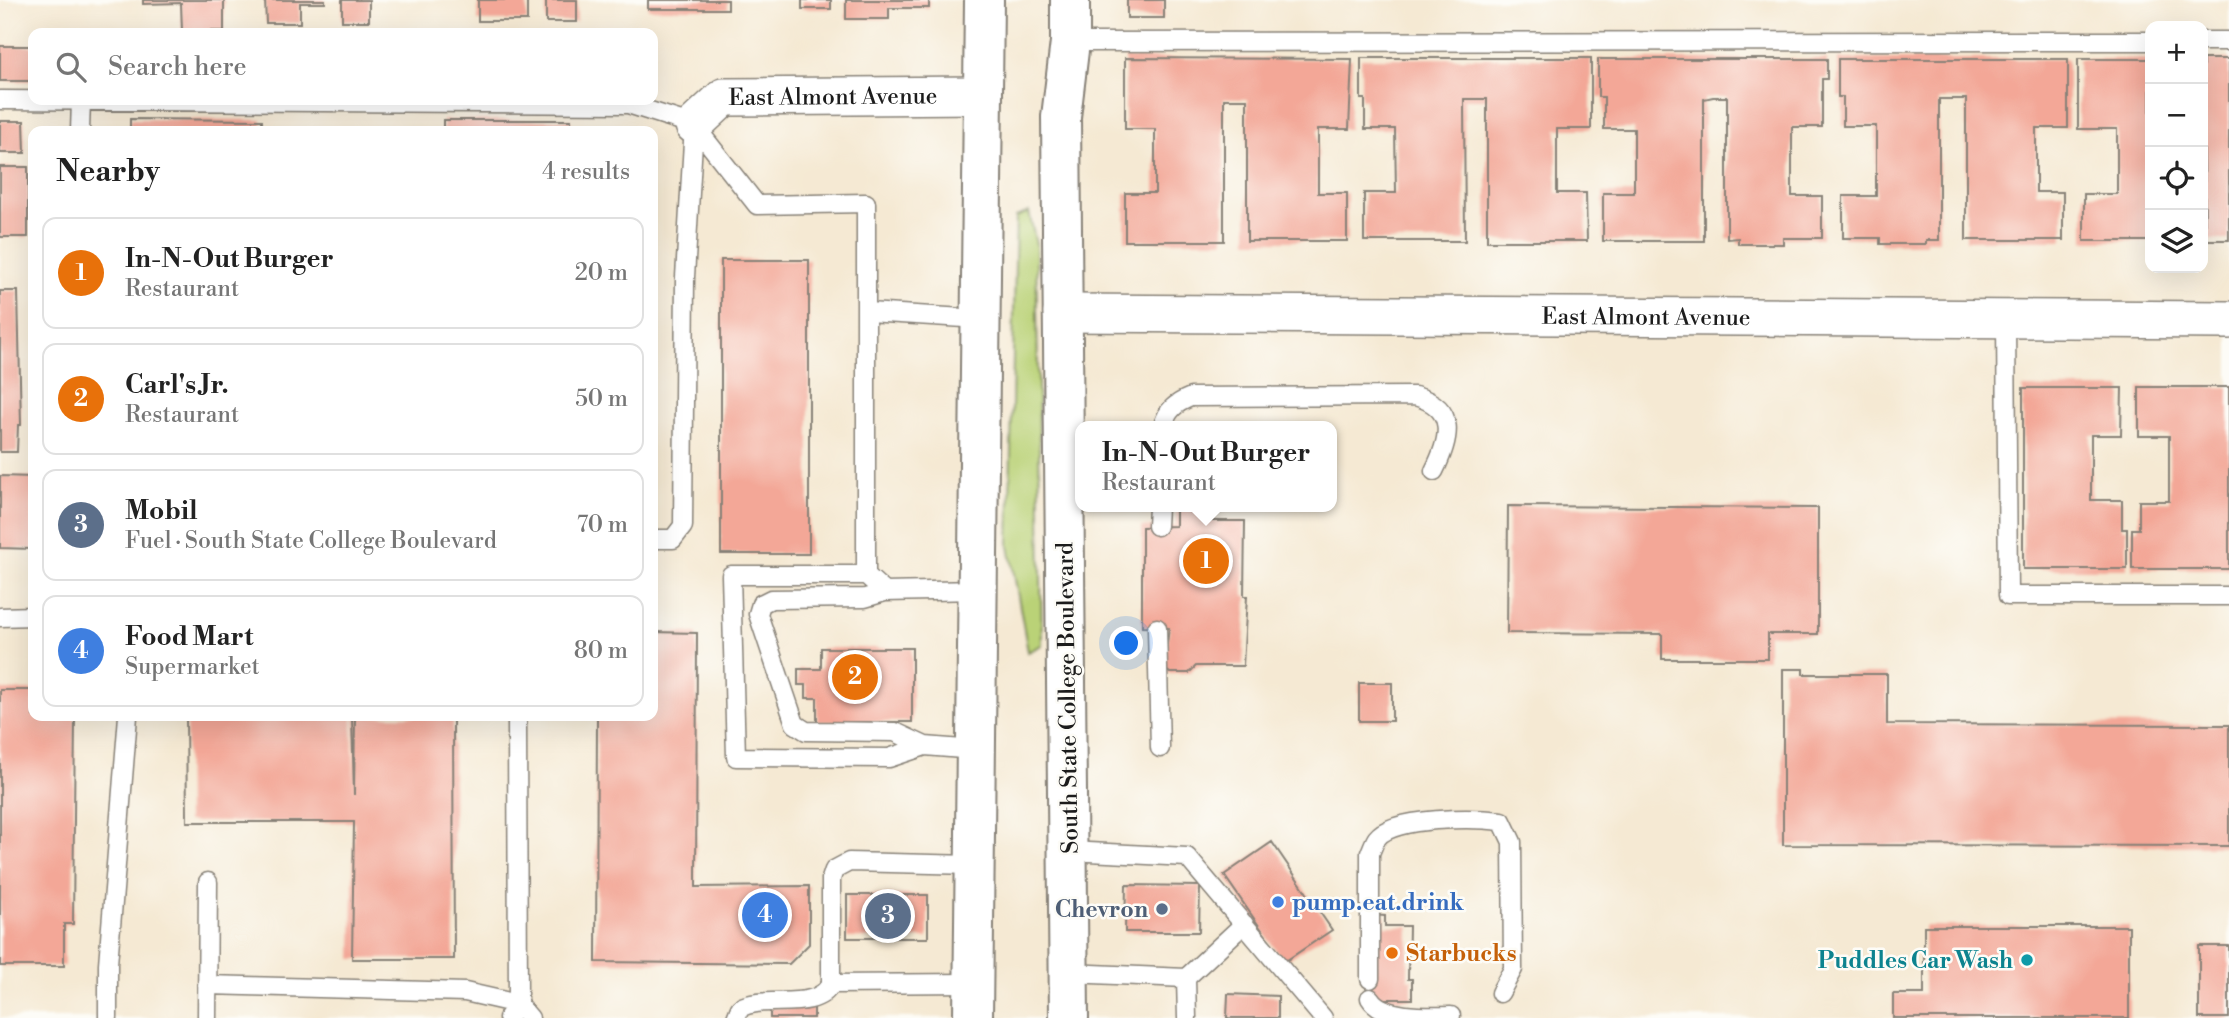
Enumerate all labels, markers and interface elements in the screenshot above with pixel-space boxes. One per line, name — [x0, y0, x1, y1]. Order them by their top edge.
map controls — [2145, 21, 2208, 273]
button: + — [2145, 21, 2208, 84]
search box — [28, 28, 658, 105]
icon: search — [52, 48, 90, 86]
text: Search here — [108, 51, 247, 83]
street label: East Almont Avenue — [728, 82, 938, 112]
button: − — [2145, 84, 2208, 147]
button: locate — [2145, 147, 2208, 210]
text: Nearby — [56, 153, 160, 191]
text: 4 results — [542, 158, 630, 186]
button: layers — [2145, 210, 2208, 273]
text: In-N-Out Burger — [125, 243, 334, 275]
text: 1 — [75, 259, 87, 287]
text: 20 m — [575, 259, 628, 287]
text: Restaurant — [125, 275, 239, 303]
street label: East Almont Avenue — [1541, 303, 1751, 332]
text: Carl's Jr. — [125, 369, 229, 401]
text: 2 — [74, 385, 88, 413]
text: 50 m — [575, 385, 628, 413]
text: Restaurant — [125, 401, 239, 429]
popup — [1075, 421, 1337, 512]
text: In-N-Out Burger — [1102, 437, 1310, 469]
text: Restaurant — [1102, 469, 1216, 497]
text: Mobil — [125, 495, 198, 527]
text: 3 — [74, 511, 88, 539]
text: 70 m — [577, 511, 628, 539]
text: Fuel · South State College Boulevard — [125, 527, 497, 555]
pin: 1 — [1183, 535, 1229, 587]
street label: South State College Boulevard — [1051, 542, 1085, 854]
text: Food Mart — [125, 621, 254, 653]
your location — [1109, 626, 1143, 660]
text: 4 — [73, 637, 89, 665]
text: 80 m — [574, 637, 628, 665]
pin: 2 — [832, 651, 878, 703]
text: Supermarket — [125, 653, 260, 681]
pin: 4 — [742, 889, 788, 941]
place label: pump.eat.drink — [1292, 889, 1464, 917]
pin: 3 — [865, 890, 911, 942]
marker: pump.eat.drink — [1270, 894, 1286, 910]
place label: Chevron — [1055, 896, 1148, 924]
marker: Chevron — [1154, 901, 1170, 917]
place label: Starbucks — [1406, 940, 1517, 968]
marker: Starbucks — [1384, 945, 1400, 961]
place label: Puddles Car Wash — [1818, 947, 2013, 975]
marker: Puddles Car Wash — [2019, 952, 2035, 968]

